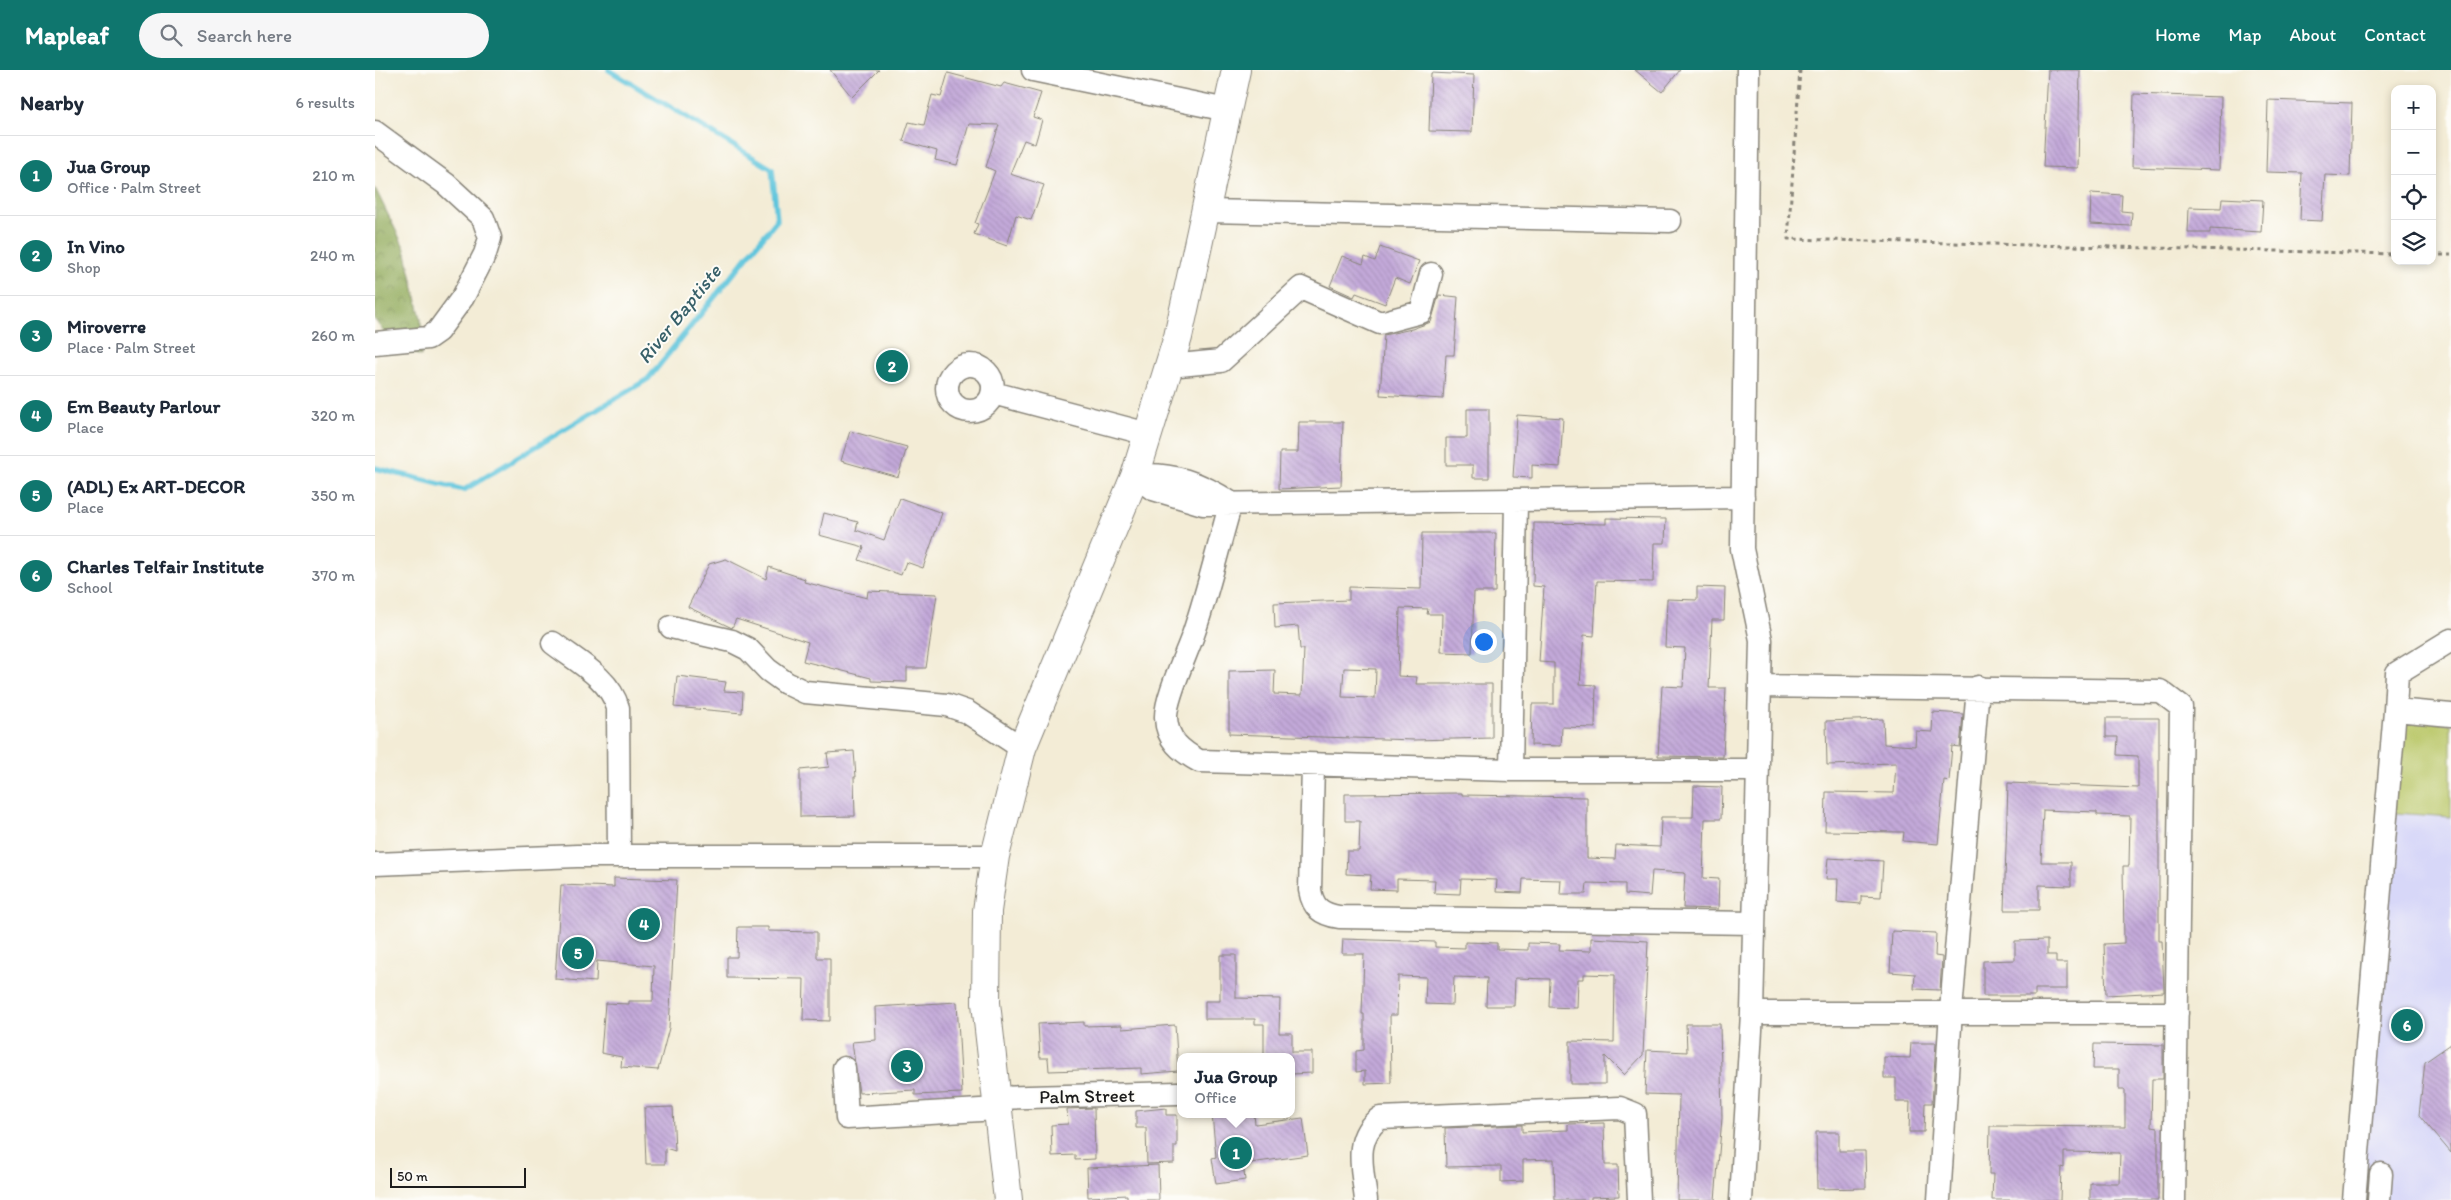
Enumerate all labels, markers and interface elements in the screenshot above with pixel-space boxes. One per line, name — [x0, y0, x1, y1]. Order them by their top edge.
search box — [139, 13, 489, 58]
text: Mapleaf — [25, 21, 109, 50]
icon: search — [157, 21, 185, 49]
text: Search here — [197, 24, 292, 47]
text: Home — [2155, 24, 2201, 46]
text: Map — [2229, 24, 2262, 46]
text: About — [2290, 24, 2336, 46]
text: Contact — [2364, 24, 2426, 46]
map controls — [2391, 85, 2436, 265]
button: + — [2391, 85, 2436, 130]
text: Nearby — [20, 90, 84, 115]
text: 6 results — [295, 93, 355, 112]
button: − — [2391, 130, 2436, 175]
text: Jua Group — [67, 155, 150, 178]
text: 1 — [32, 166, 40, 185]
text: 210 m — [312, 166, 355, 185]
button: locate — [2391, 175, 2436, 220]
text: Office · Palm Street — [67, 178, 201, 197]
button: layers — [2391, 220, 2436, 265]
text: In Vino — [67, 235, 125, 258]
text: 2 — [32, 246, 40, 265]
text: 240 m — [310, 246, 355, 265]
text: Shop — [67, 258, 101, 277]
water label: River Baptiste — [632, 259, 727, 368]
text: Miroverre — [67, 315, 146, 338]
text: 3 — [32, 326, 40, 345]
text: 260 m — [311, 326, 355, 345]
text: Place · Palm Street — [67, 338, 195, 357]
pin: 2 — [876, 347, 908, 385]
text: Em Beauty Parlour — [67, 395, 220, 418]
text: 4 — [31, 406, 41, 425]
text: 320 m — [311, 406, 355, 425]
text: Place — [67, 418, 104, 437]
text: (ADL) Ex ART-DECOR — [67, 475, 245, 498]
text: 5 — [32, 486, 40, 505]
text: 350 m — [311, 486, 355, 505]
text: Place — [67, 498, 104, 517]
text: Charles Telfair Institute — [67, 555, 264, 578]
text: 6 — [32, 566, 40, 585]
text: 370 m — [311, 566, 355, 585]
text: School — [67, 578, 113, 597]
your location — [1471, 629, 1497, 655]
pin: 4 — [628, 905, 660, 943]
pin: 5 — [562, 934, 594, 972]
pin: 6 — [2391, 1006, 2423, 1044]
pin: 3 — [891, 1047, 923, 1085]
popup — [1177, 1053, 1295, 1118]
text: Jua Group — [1194, 1065, 1278, 1088]
street label: Palm Street — [1039, 1084, 1135, 1108]
text: Office — [1194, 1088, 1237, 1107]
pin: 1 — [1220, 1134, 1252, 1172]
scale bar — [390, 1165, 526, 1188]
text: 50 m — [397, 1168, 428, 1185]

